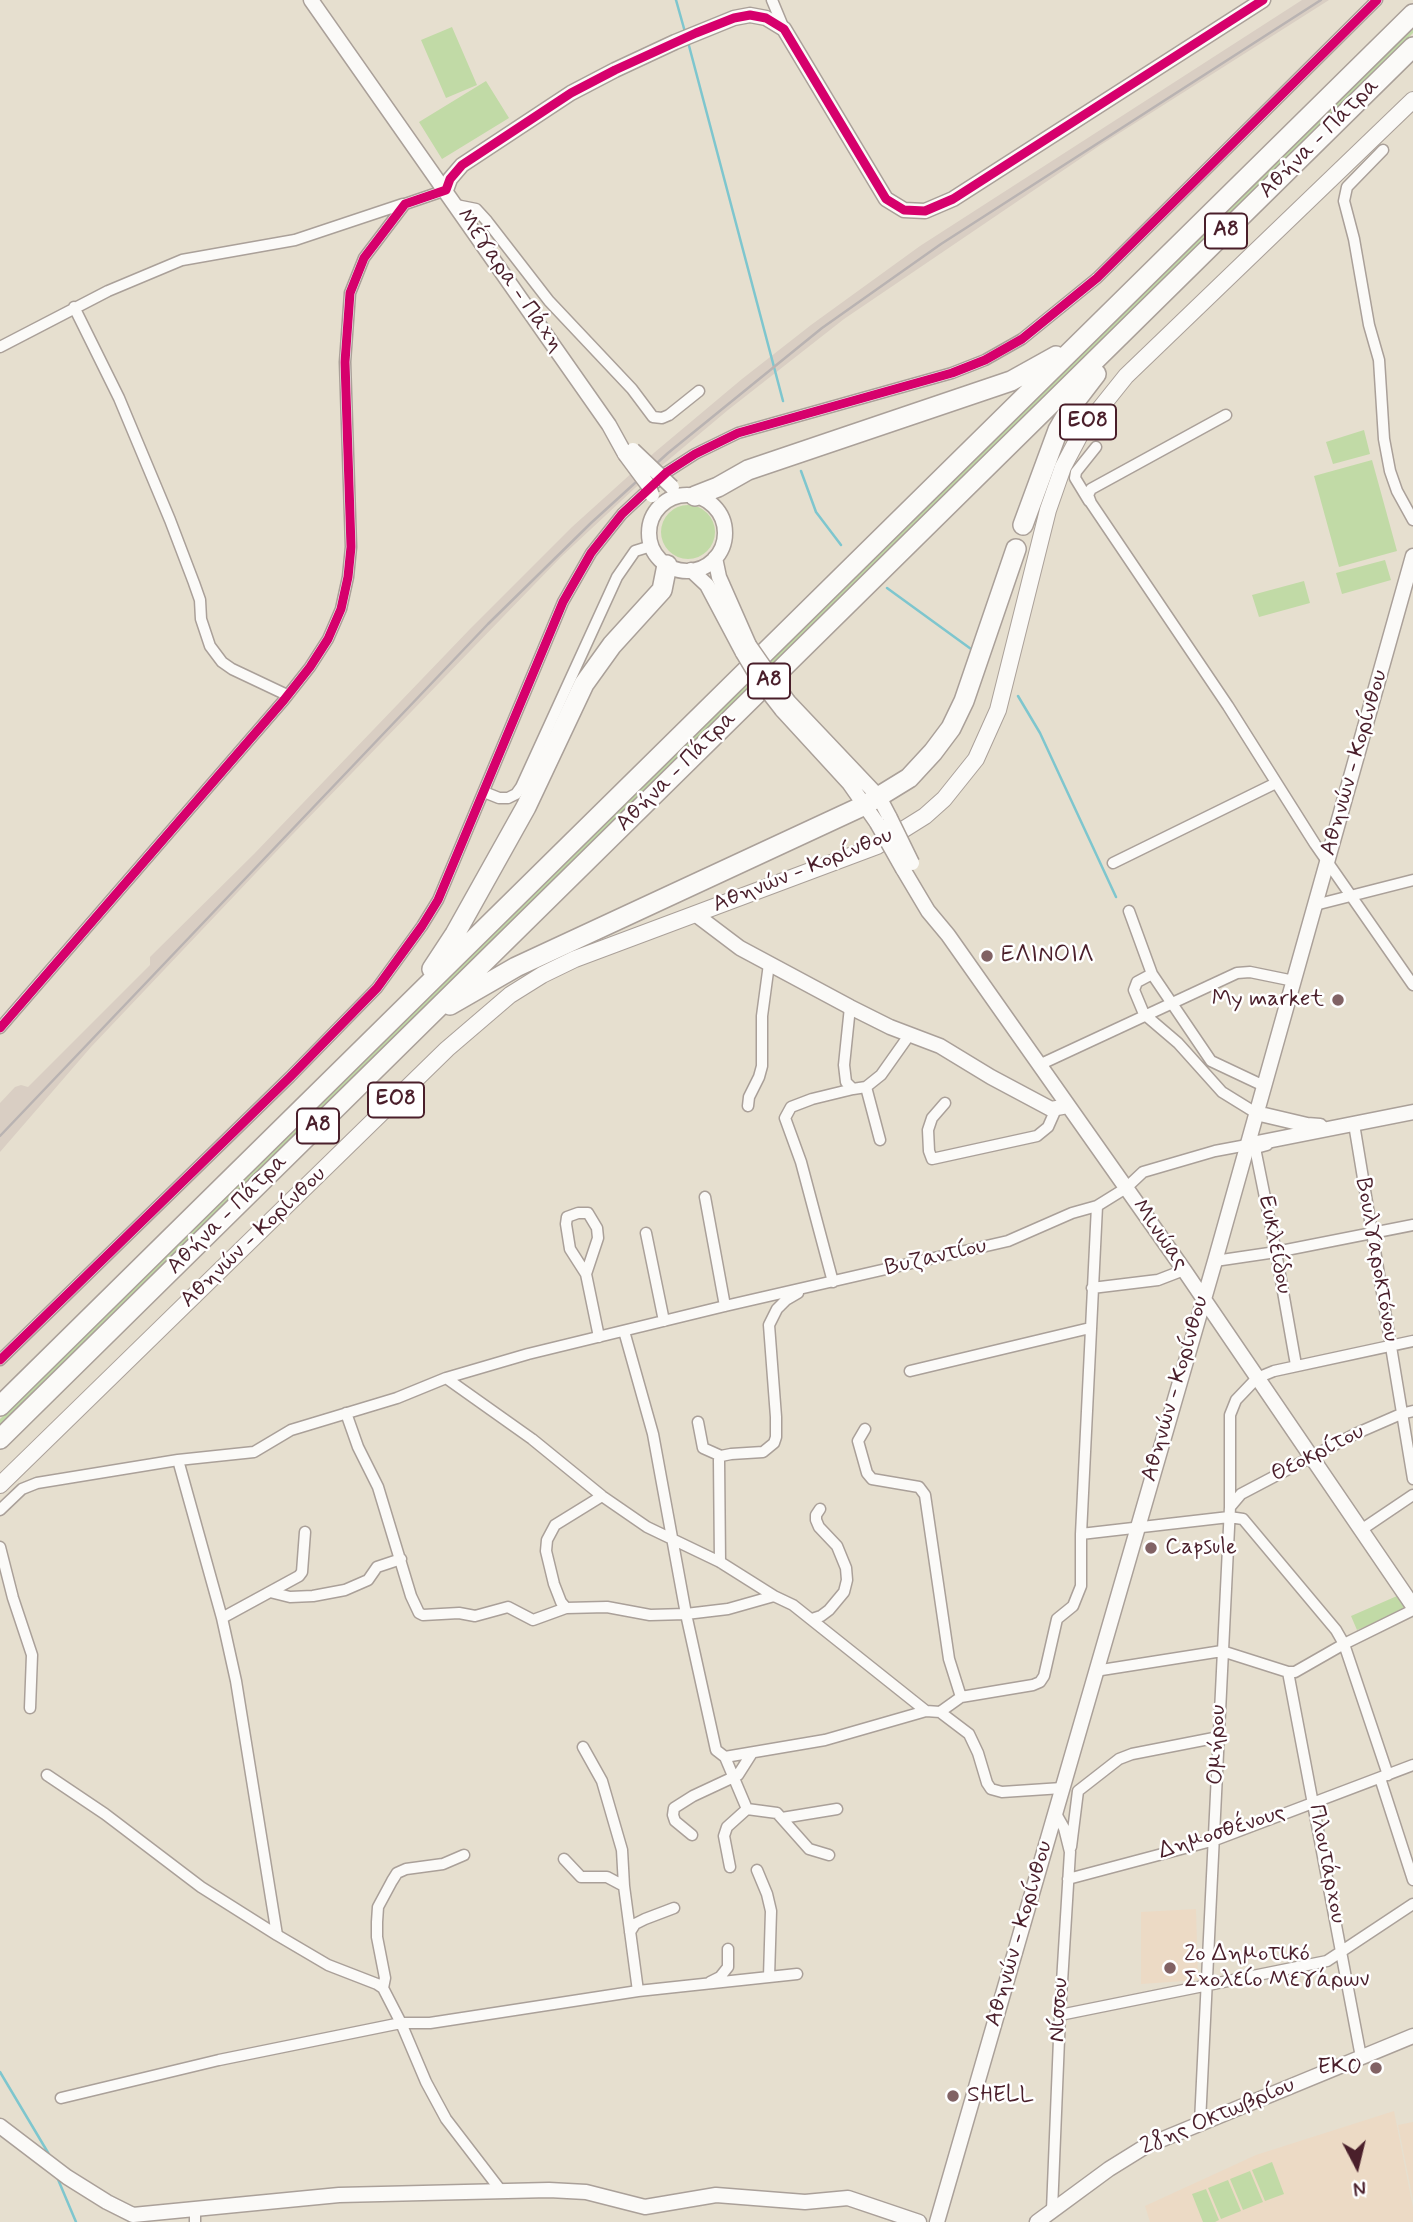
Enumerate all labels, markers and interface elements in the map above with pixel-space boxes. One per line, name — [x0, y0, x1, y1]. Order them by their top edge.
street label: Αθήνα - Πάτρα — [1254, 73, 1386, 205]
street label: Μέγαρα - Πάχη — [449, 204, 569, 358]
road number: Α8 — [1205, 214, 1247, 248]
road number: ΕΟ8 — [1060, 404, 1116, 440]
road number: Α8 — [748, 664, 790, 698]
street label: Αθηνών - Κορίνθου — [1315, 667, 1395, 859]
street label: Αθήνα - Πάτρα — [611, 706, 743, 838]
street label: Αθηνών - Κορίνθου — [709, 822, 897, 920]
place label: ΕΛΙΝΟΙΛ — [1001, 942, 1093, 970]
marker: ΕΛΙΝΟΙΛ — [979, 948, 995, 964]
place label: My market — [1212, 986, 1324, 1014]
marker: My market — [1330, 992, 1346, 1008]
road number: ΕΟ8 — [368, 1082, 424, 1118]
road number: Α8 — [297, 1108, 339, 1144]
street label: Αθήνα - Πάτρα — [162, 1149, 294, 1281]
street label: Αθηνών - Κορίνθου — [175, 1161, 333, 1315]
street label: Βουλγαροκτόνου — [1348, 1176, 1404, 1344]
street label: Ευκλείδου — [1251, 1193, 1297, 1297]
street label: Μινώας — [1125, 1194, 1193, 1276]
street label: Βυζαντίου — [883, 1233, 989, 1283]
street label: Αθηνών - Κορίνθου — [1136, 1293, 1216, 1485]
street label: Θεοκρίτου — [1267, 1419, 1369, 1489]
place label: Capsule — [1165, 1534, 1237, 1562]
marker: Capsule — [1143, 1540, 1159, 1556]
street label: Ομήρου — [1203, 1704, 1233, 1786]
street label: Δημοσθένους — [1155, 1800, 1289, 1866]
street label: Πλουτάρχου — [1301, 1802, 1351, 1926]
street label: Αθηνών - Κορίνθου — [980, 1838, 1060, 2030]
place label: 2ο Δημοτικό Σχολείο Μεγάρων — [1184, 1941, 1369, 1995]
marker: 2ο Δημοτικό Σχολείο Μεγάρων — [1162, 1960, 1178, 1976]
street label: Νίσσου — [1045, 1977, 1075, 2043]
place label: EKO — [1317, 2054, 1362, 2082]
marker: EKO — [1368, 2060, 1384, 2076]
street label: 28ης Οκτωβρίου — [1137, 2072, 1299, 2162]
place label: SHELL — [967, 2082, 1034, 2110]
marker: SHELL — [945, 2088, 961, 2104]
north arrow — [1322, 2131, 1392, 2201]
text: N — [1352, 2174, 1367, 2201]

